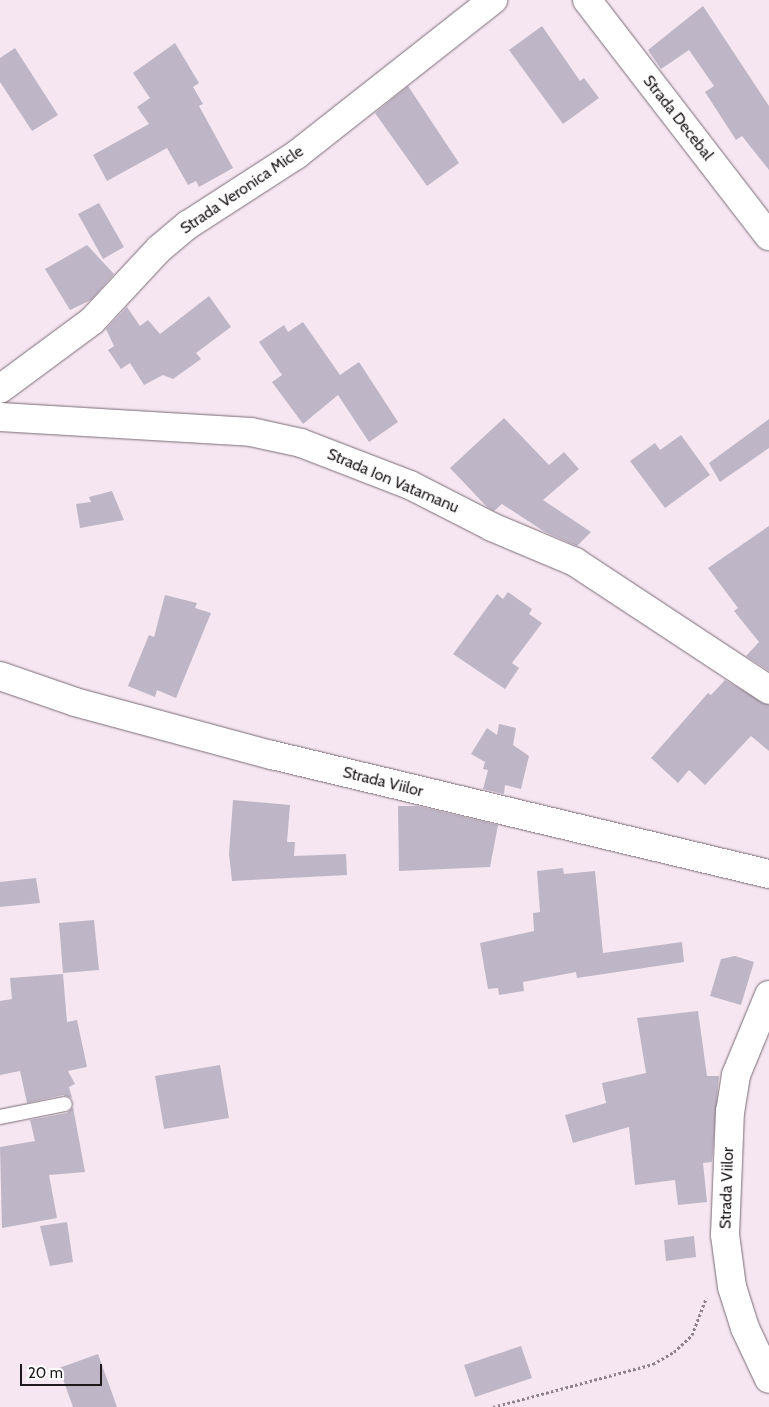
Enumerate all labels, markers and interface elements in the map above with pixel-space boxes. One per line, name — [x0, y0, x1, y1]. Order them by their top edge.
street label: Strada Decebal — [639, 72, 717, 164]
street label: Strada Veronica Micle — [177, 142, 307, 238]
street label: Strada Ion Vatamanu — [324, 445, 462, 517]
street label: Strada Viilor — [341, 763, 425, 801]
street label: Strada Viilor — [716, 1147, 738, 1229]
scale bar — [22, 1354, 105, 1386]
text: 20 m — [28, 1364, 63, 1382]

